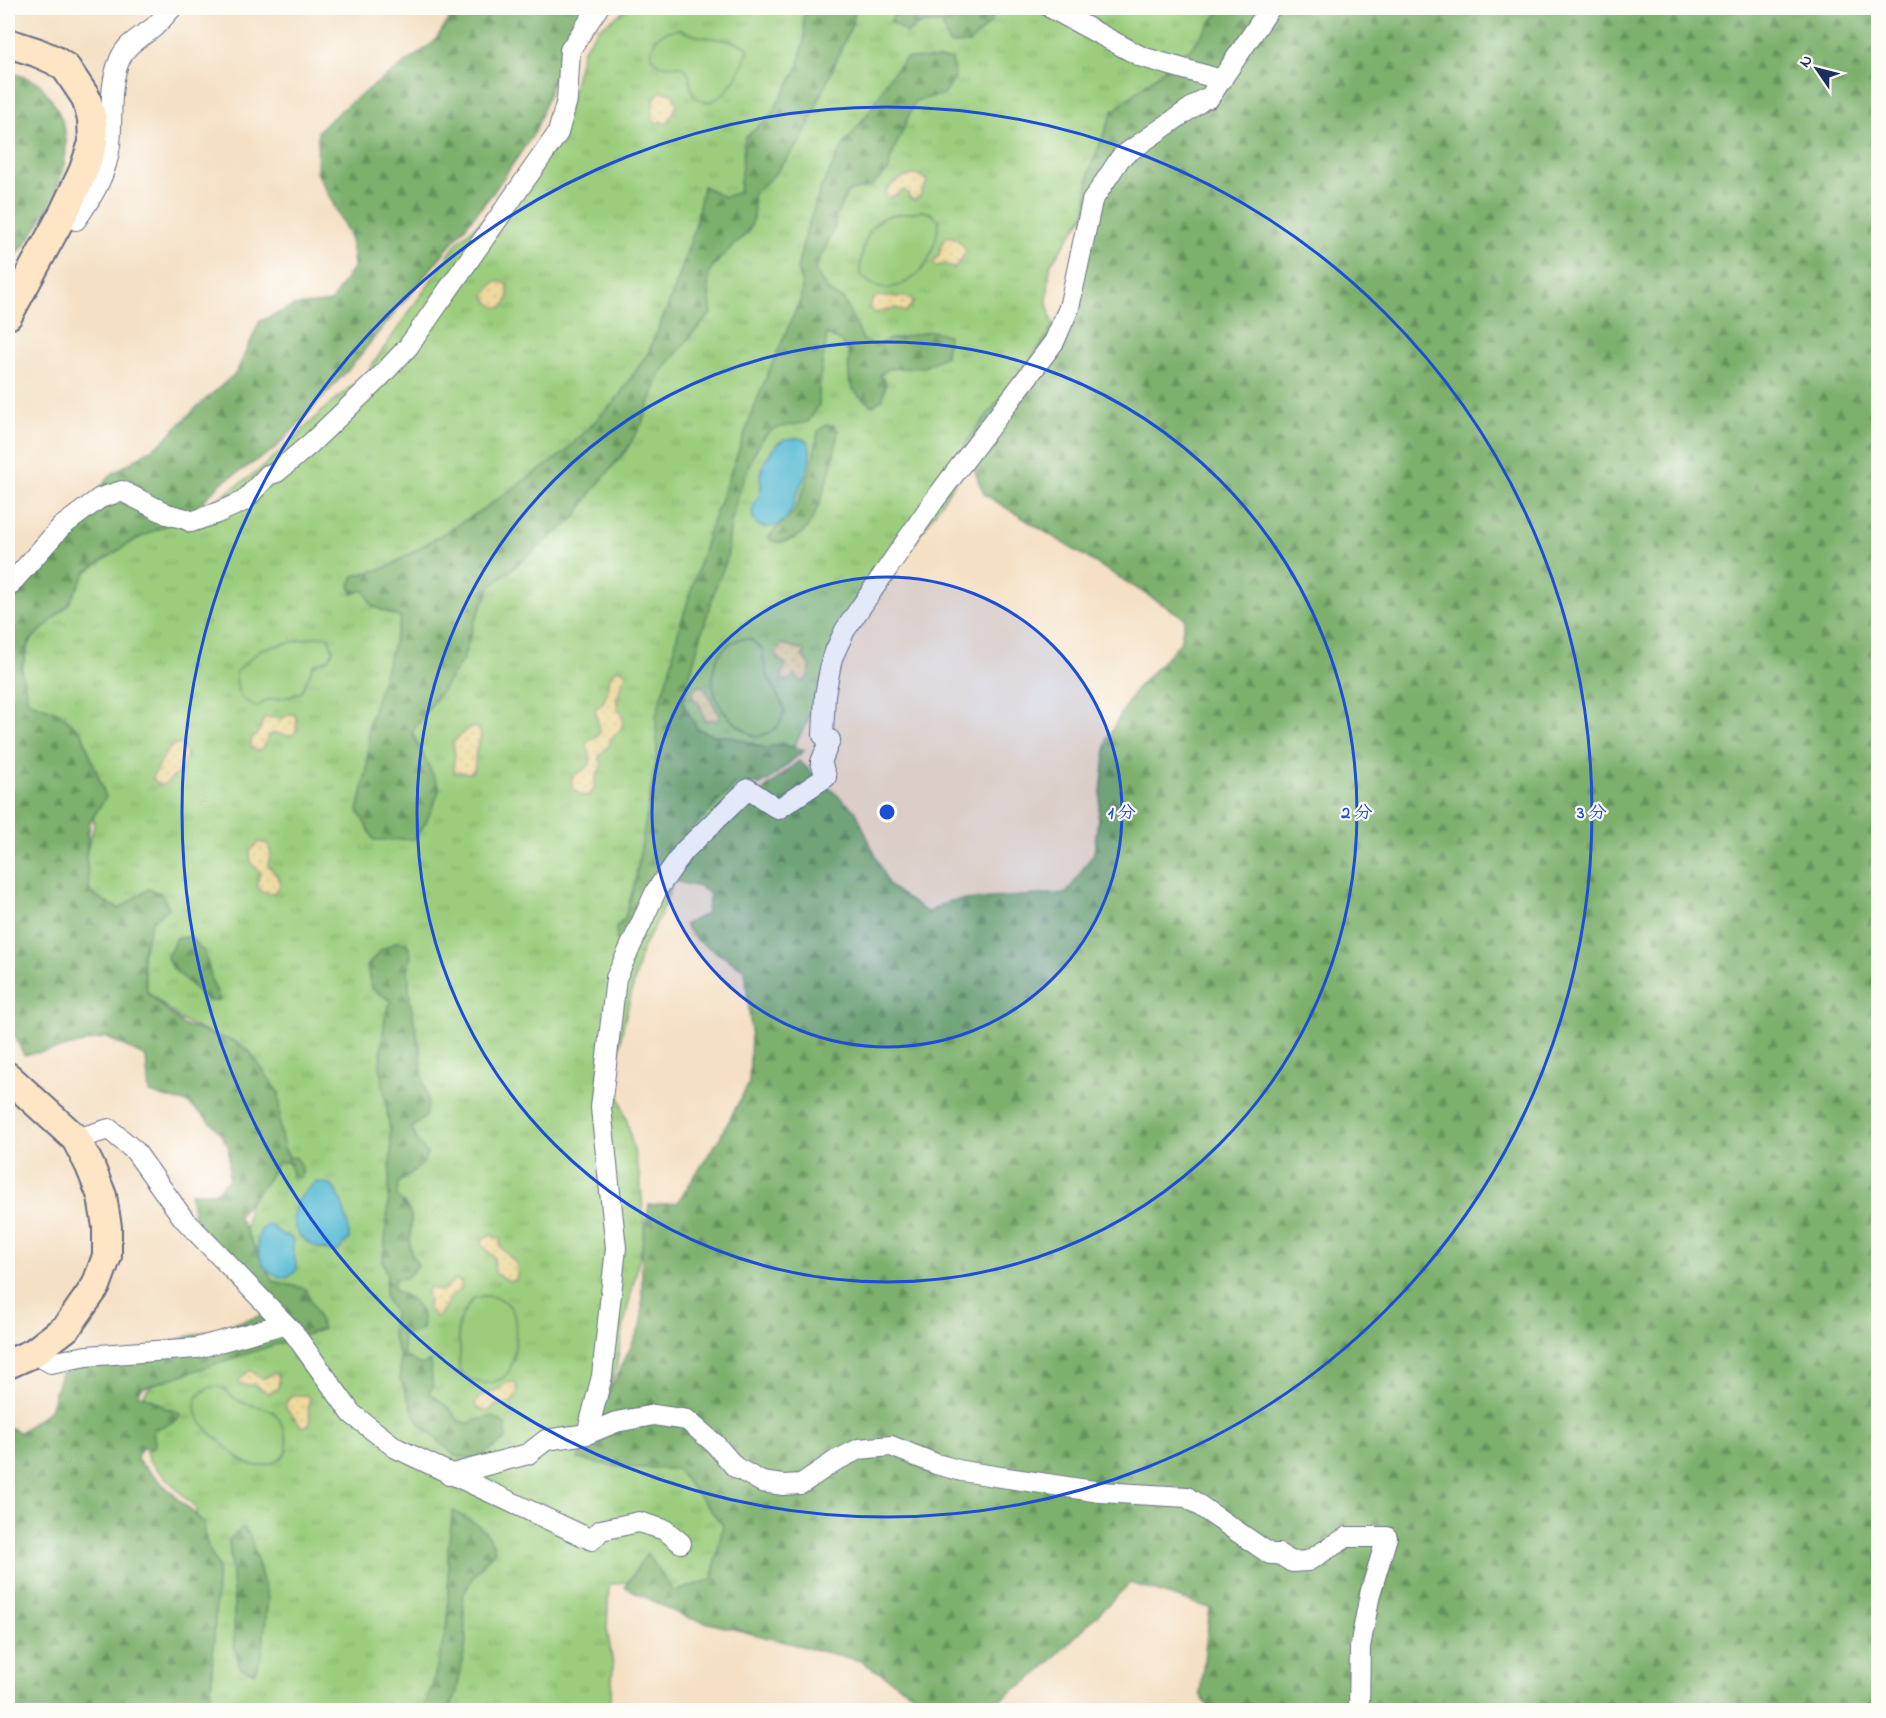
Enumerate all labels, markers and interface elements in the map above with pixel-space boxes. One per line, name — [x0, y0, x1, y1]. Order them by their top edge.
north arrow — [1787, 39, 1847, 99]
text: N — [1793, 50, 1819, 73]
text: 1 分 — [1108, 801, 1136, 827]
text: 2 分 — [1340, 801, 1373, 827]
text: 3 分 — [1576, 801, 1607, 827]
centre of rings — [877, 802, 897, 822]

